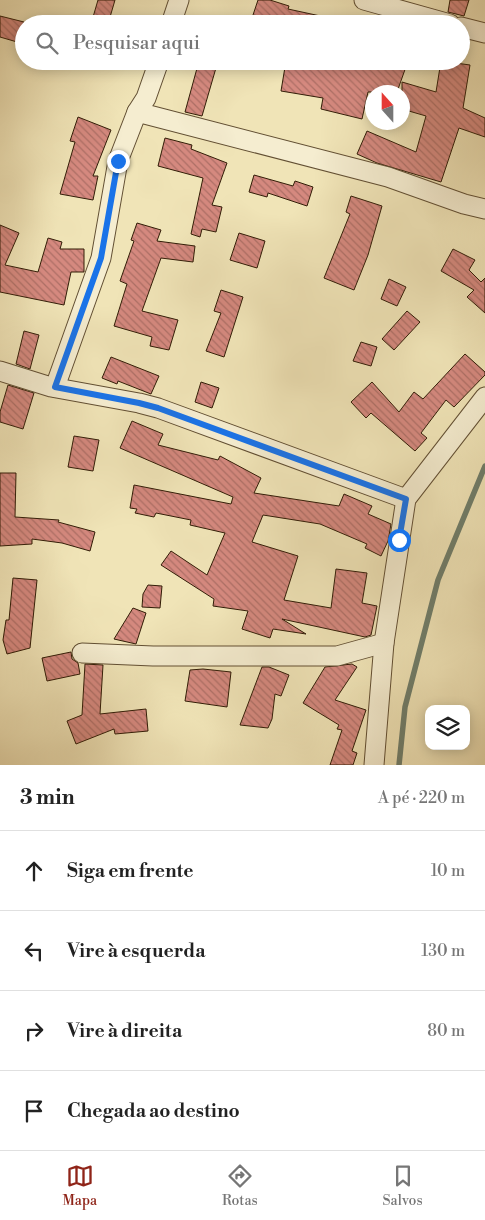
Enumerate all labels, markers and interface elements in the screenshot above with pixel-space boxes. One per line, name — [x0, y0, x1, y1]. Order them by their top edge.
search box — [15, 15, 470, 70]
icon: search — [33, 29, 61, 57]
text: Pesquisar aqui — [73, 31, 200, 55]
north arrow — [365, 85, 410, 130]
route end — [107, 150, 130, 173]
route start — [388, 529, 411, 552]
map controls — [425, 705, 470, 750]
button: layers — [425, 705, 470, 750]
text: 3 min — [20, 785, 75, 811]
text: A pé · 220 m — [378, 788, 465, 808]
icon: ahead — [20, 857, 48, 885]
text: Siga em frente — [67, 859, 194, 883]
text: 10 m — [431, 861, 465, 881]
icon: left — [20, 937, 48, 965]
text: Vire à esquerda — [67, 939, 206, 963]
text: 130 m — [421, 941, 465, 961]
icon: right — [20, 1017, 48, 1045]
text: Vire à direita — [67, 1019, 182, 1043]
text: 80 m — [427, 1021, 465, 1041]
icon: arrive — [20, 1097, 48, 1125]
text: Chegada ao destino — [67, 1099, 240, 1123]
tab: Mapa — [62, 1162, 97, 1210]
tab: Rotas — [222, 1162, 258, 1210]
tab: Salvos — [383, 1162, 423, 1210]

